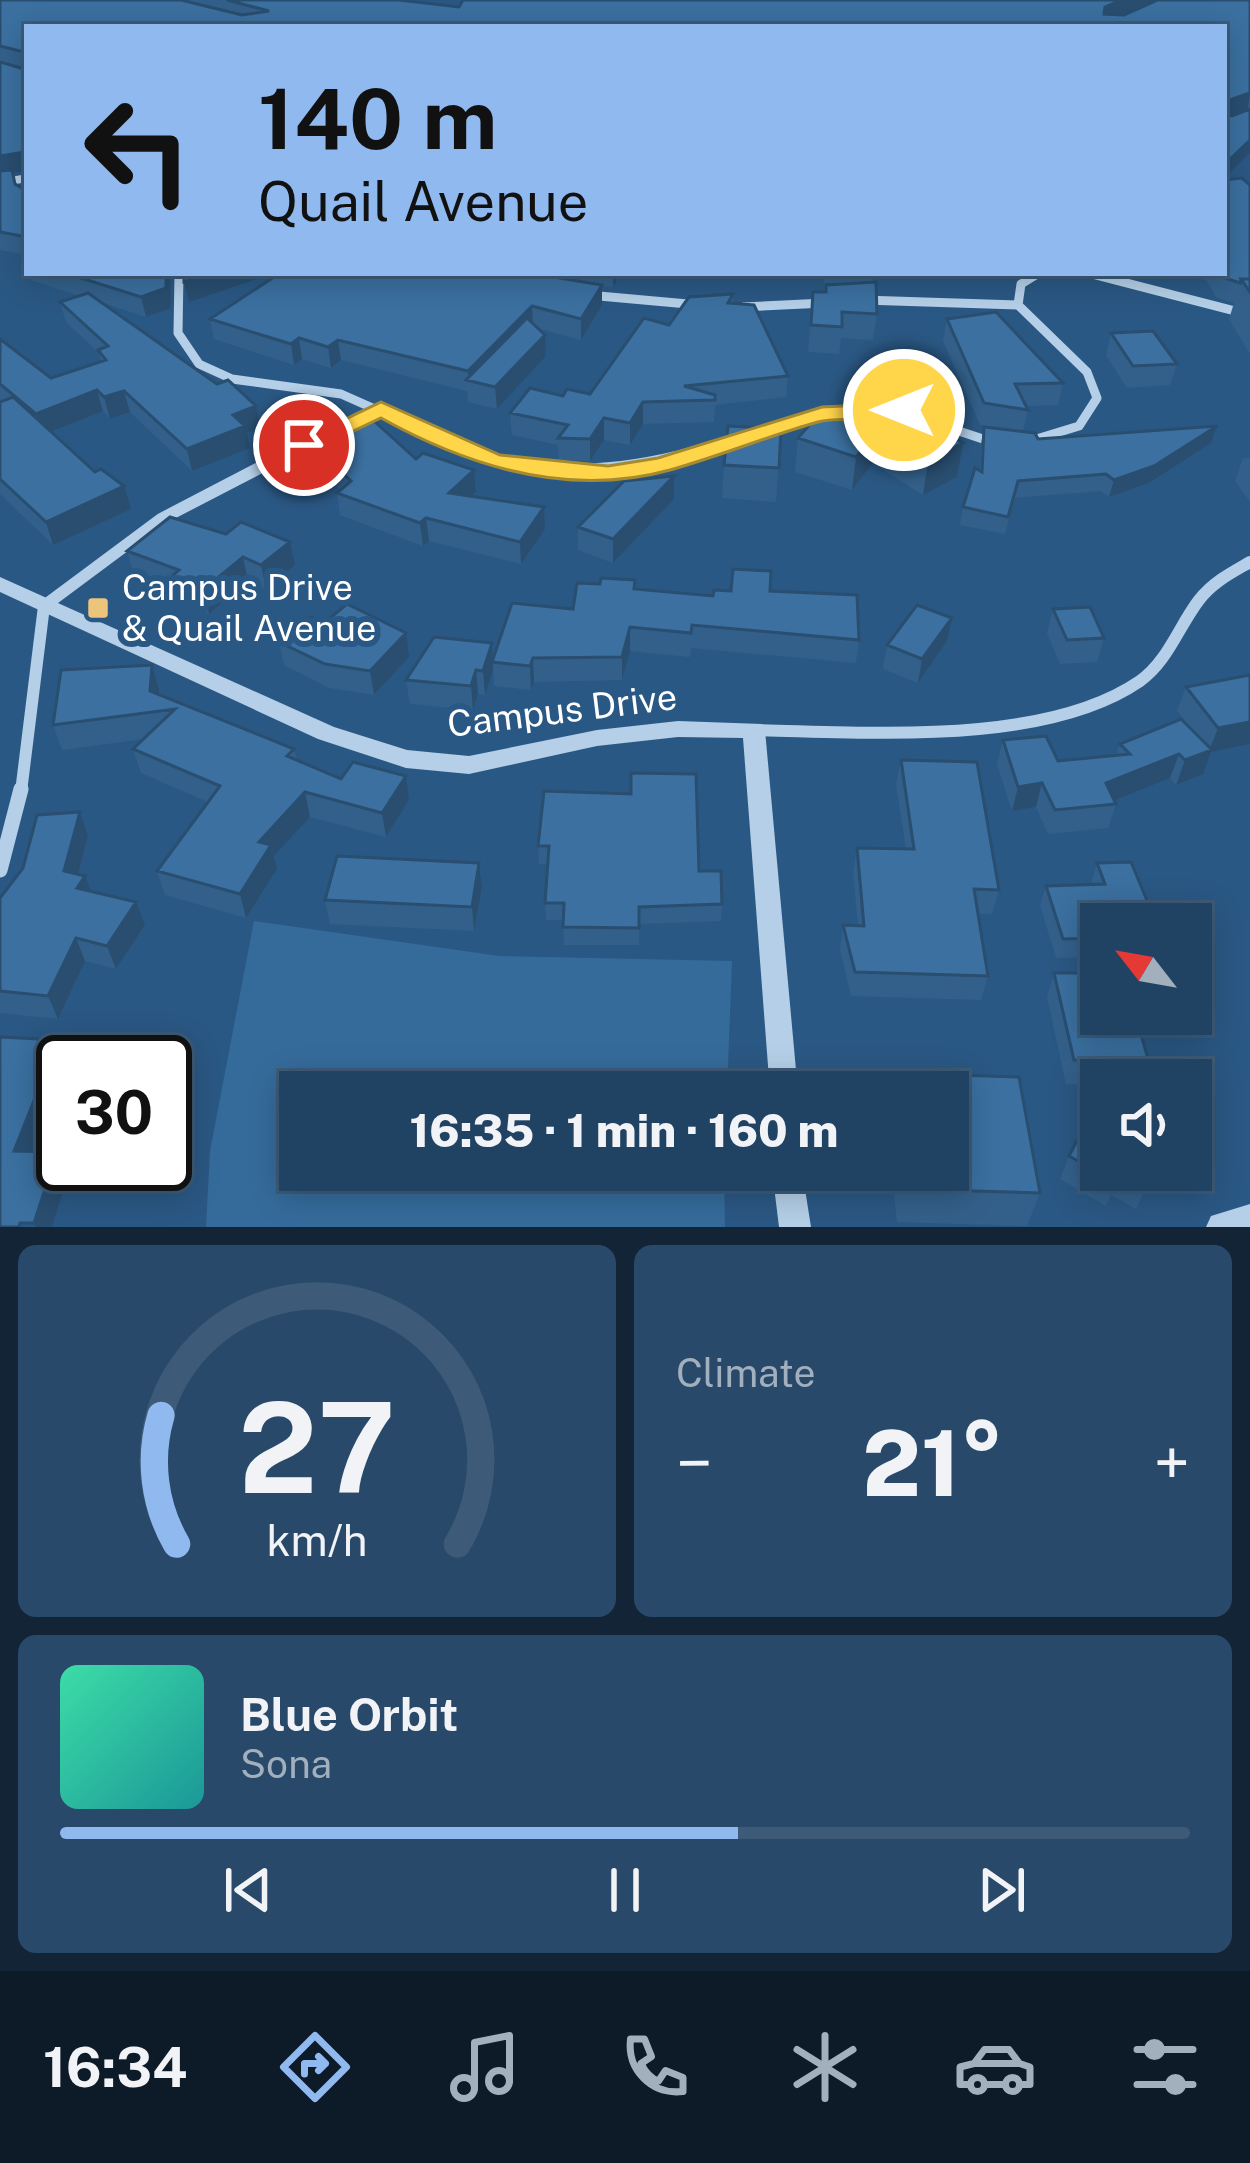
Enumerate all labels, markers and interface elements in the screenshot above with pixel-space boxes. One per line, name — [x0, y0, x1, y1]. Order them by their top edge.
text: 140 m — [258, 69, 497, 168]
icon: left — [60, 72, 216, 228]
text: Quail Avenue — [258, 170, 588, 233]
position arrow — [841, 347, 967, 473]
pin — [253, 394, 355, 496]
icon: arrive — [271, 412, 337, 478]
place label: Campus Drive & Quail Avenue — [122, 566, 376, 649]
marker: Campus Drive & Quail Avenue — [85, 595, 111, 621]
street label: Campus Drive — [445, 675, 679, 745]
north arrow — [1080, 903, 1212, 1035]
map controls — [1080, 903, 1212, 1191]
speed limit sign: 30 — [36, 1035, 192, 1191]
button: sound — [1080, 1059, 1212, 1191]
text: 16:35 · 1 min · 160 m — [409, 1104, 839, 1157]
text: Climate — [676, 1350, 816, 1396]
text: 27 — [238, 1374, 396, 1521]
text: 21° — [862, 1410, 1004, 1516]
text: − — [676, 1424, 713, 1502]
text: + — [1153, 1424, 1190, 1502]
text: km/h — [267, 1515, 367, 1566]
text: Blue Orbit — [240, 1688, 458, 1741]
text: Sona — [240, 1741, 332, 1787]
icon: previous — [215, 1857, 281, 1923]
icon: pause — [592, 1857, 658, 1923]
icon: next — [969, 1857, 1035, 1923]
icon: directions — [273, 2025, 357, 2109]
icon: music — [443, 2025, 527, 2109]
icon: phone — [613, 2025, 697, 2109]
icon: climate — [783, 2025, 867, 2109]
icon: car — [953, 2025, 1037, 2109]
icon: filters — [1123, 2025, 1207, 2109]
text: 16:34 — [43, 2036, 187, 2099]

